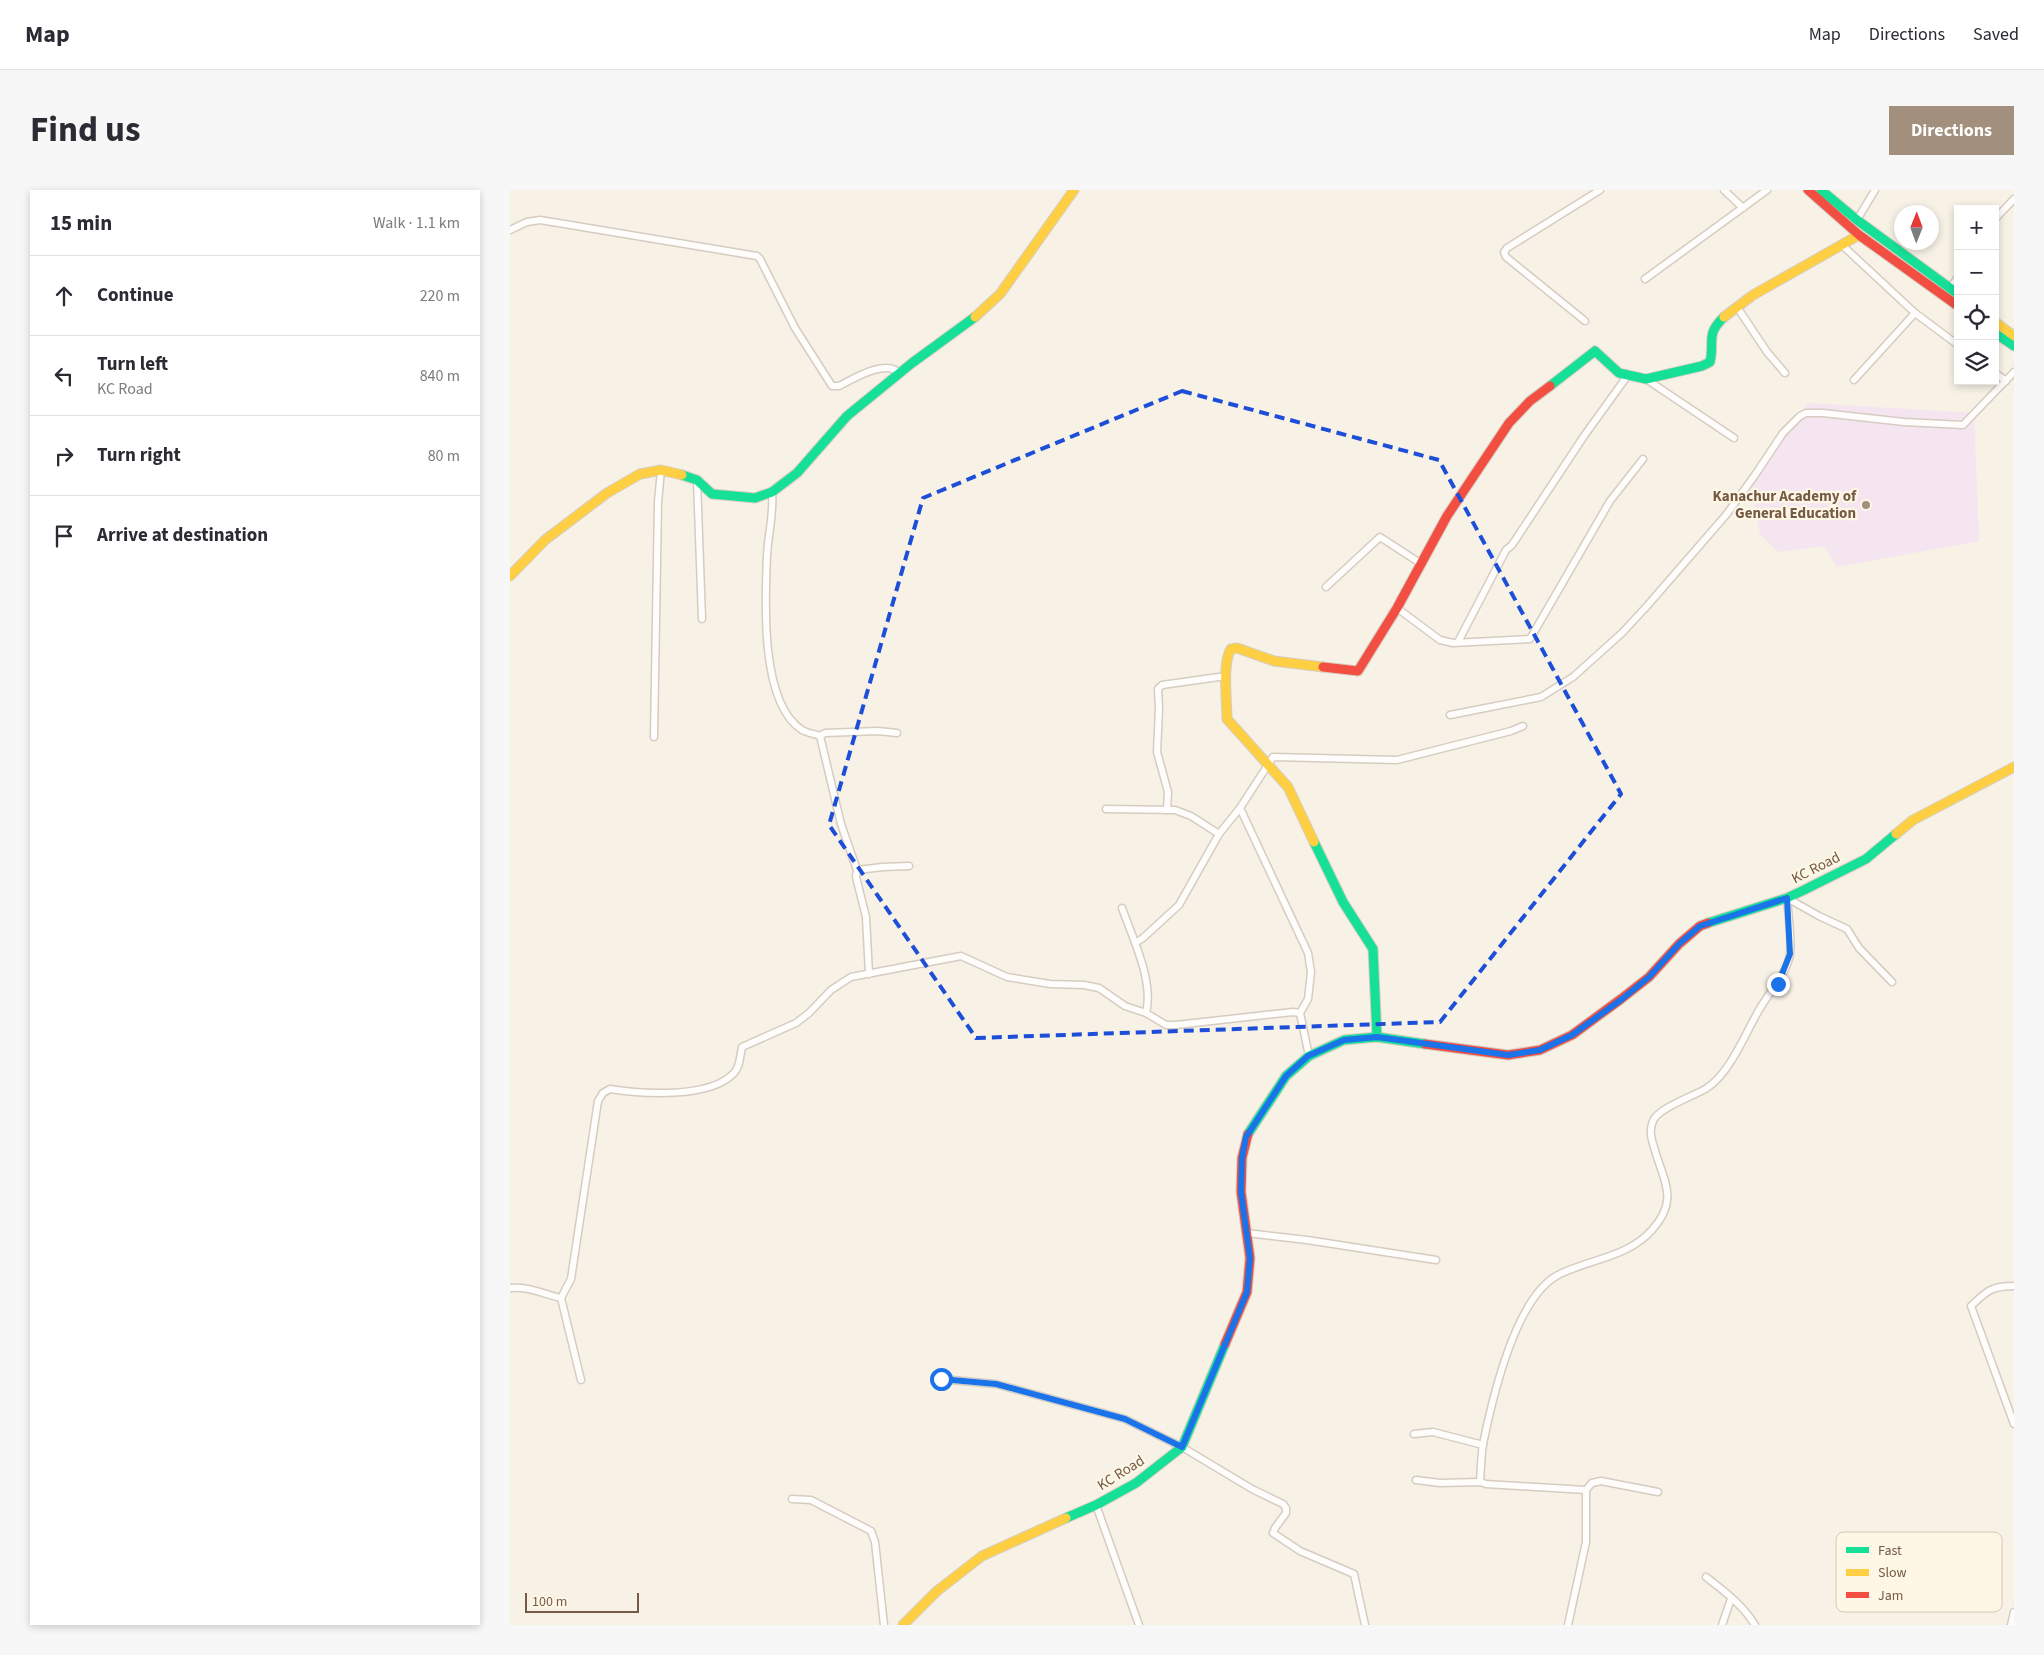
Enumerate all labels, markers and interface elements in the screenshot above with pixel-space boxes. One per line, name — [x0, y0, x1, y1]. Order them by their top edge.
text: Map — [25, 17, 70, 52]
text: Map — [1809, 22, 1841, 47]
text: Directions — [1869, 22, 1945, 47]
text: Saved — [1973, 22, 2019, 47]
text: Find us — [30, 105, 140, 155]
button: Directions — [1889, 106, 2014, 155]
north arrow — [1894, 205, 1939, 250]
map controls — [1954, 205, 1999, 385]
button: + — [1954, 205, 1999, 250]
text: 15 min — [50, 208, 112, 238]
text: Walk · 1.1 km — [373, 212, 460, 234]
button: − — [1954, 250, 1999, 295]
icon: ahead — [50, 282, 78, 310]
text: Continue — [97, 282, 174, 309]
text: 220 m — [420, 285, 460, 307]
button: locate — [1954, 295, 1999, 340]
button: layers — [1954, 340, 1999, 385]
text: Turn left — [97, 351, 168, 378]
icon: left — [50, 362, 78, 390]
text: 840 m — [420, 365, 460, 387]
text: KC Road — [97, 378, 153, 400]
icon: right — [50, 442, 78, 470]
text: Turn right — [97, 442, 181, 469]
text: 80 m — [428, 445, 460, 467]
place label: Kanachur Academy of General Education — [1713, 486, 1857, 524]
marker: Kanachur Academy of General Education — [1860, 499, 1872, 511]
icon: arrive — [50, 522, 78, 550]
text: Arrive at destination — [97, 522, 268, 549]
street label: KC Road — [1788, 847, 1844, 889]
route end — [1767, 973, 1790, 996]
route start — [930, 1368, 953, 1391]
street label: KC Road — [1093, 1450, 1149, 1496]
legend — [1836, 1532, 2002, 1612]
text: Fast — [1878, 1541, 1902, 1561]
text: Slow — [1878, 1563, 1907, 1583]
text: Jam — [1878, 1586, 1903, 1606]
scale bar — [525, 1590, 639, 1613]
text: 100 m — [532, 1592, 567, 1612]

